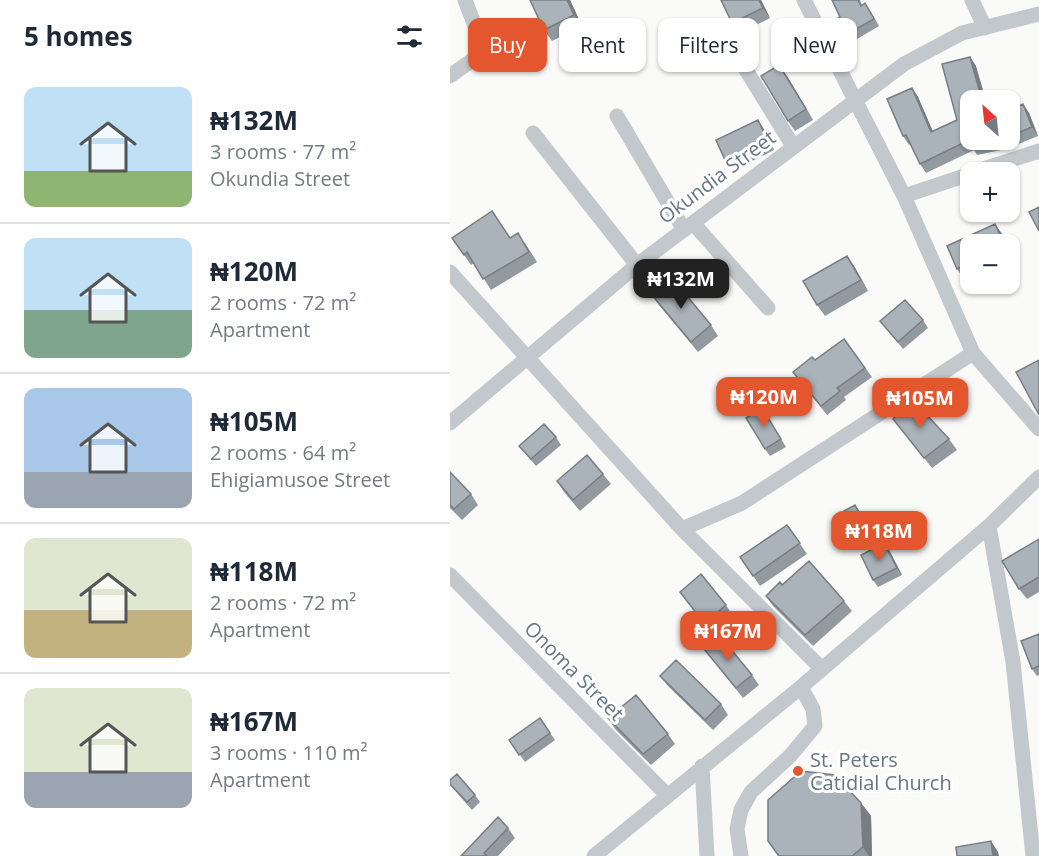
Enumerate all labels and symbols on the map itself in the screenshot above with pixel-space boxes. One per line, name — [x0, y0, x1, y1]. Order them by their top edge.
north arrow — [960, 90, 1020, 150]
street label: Okundia Street — [653, 124, 781, 230]
pin: ₦132M — [639, 259, 723, 310]
pin: ₦120M — [722, 377, 806, 428]
pin: ₦105M — [878, 378, 962, 429]
pin: ₦118M — [837, 511, 921, 562]
pin: ₦167M — [686, 611, 770, 662]
street label: Onoma Street — [519, 615, 630, 726]
place label: St. Peters Catidial Church — [810, 746, 952, 796]
marker: St. Peters Catidial Church — [791, 764, 805, 778]

